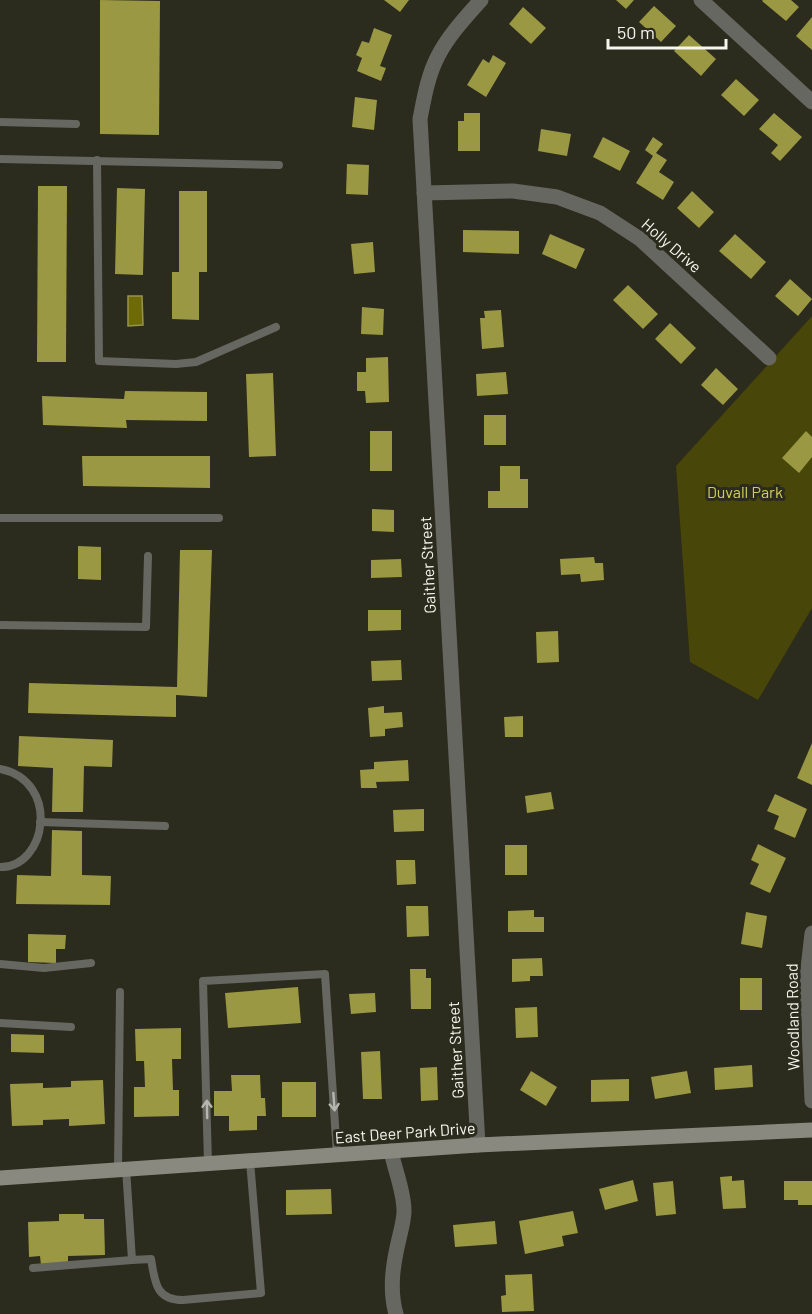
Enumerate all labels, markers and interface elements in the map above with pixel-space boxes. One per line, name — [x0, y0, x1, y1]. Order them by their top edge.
scale bar — [608, 12, 726, 50]
text: 50 m — [617, 21, 655, 43]
street label: Holly Drive — [638, 214, 706, 276]
park label: Duvall Park — [707, 482, 783, 501]
street label: Gaither Street — [415, 516, 439, 614]
street label: Woodland Road — [782, 963, 802, 1071]
street label: Gaither Street — [443, 1001, 467, 1099]
one-way arrow — [328, 1091, 339, 1111]
one-way arrow — [201, 1099, 212, 1119]
street label: East Deer Park Drive — [334, 1118, 476, 1146]

